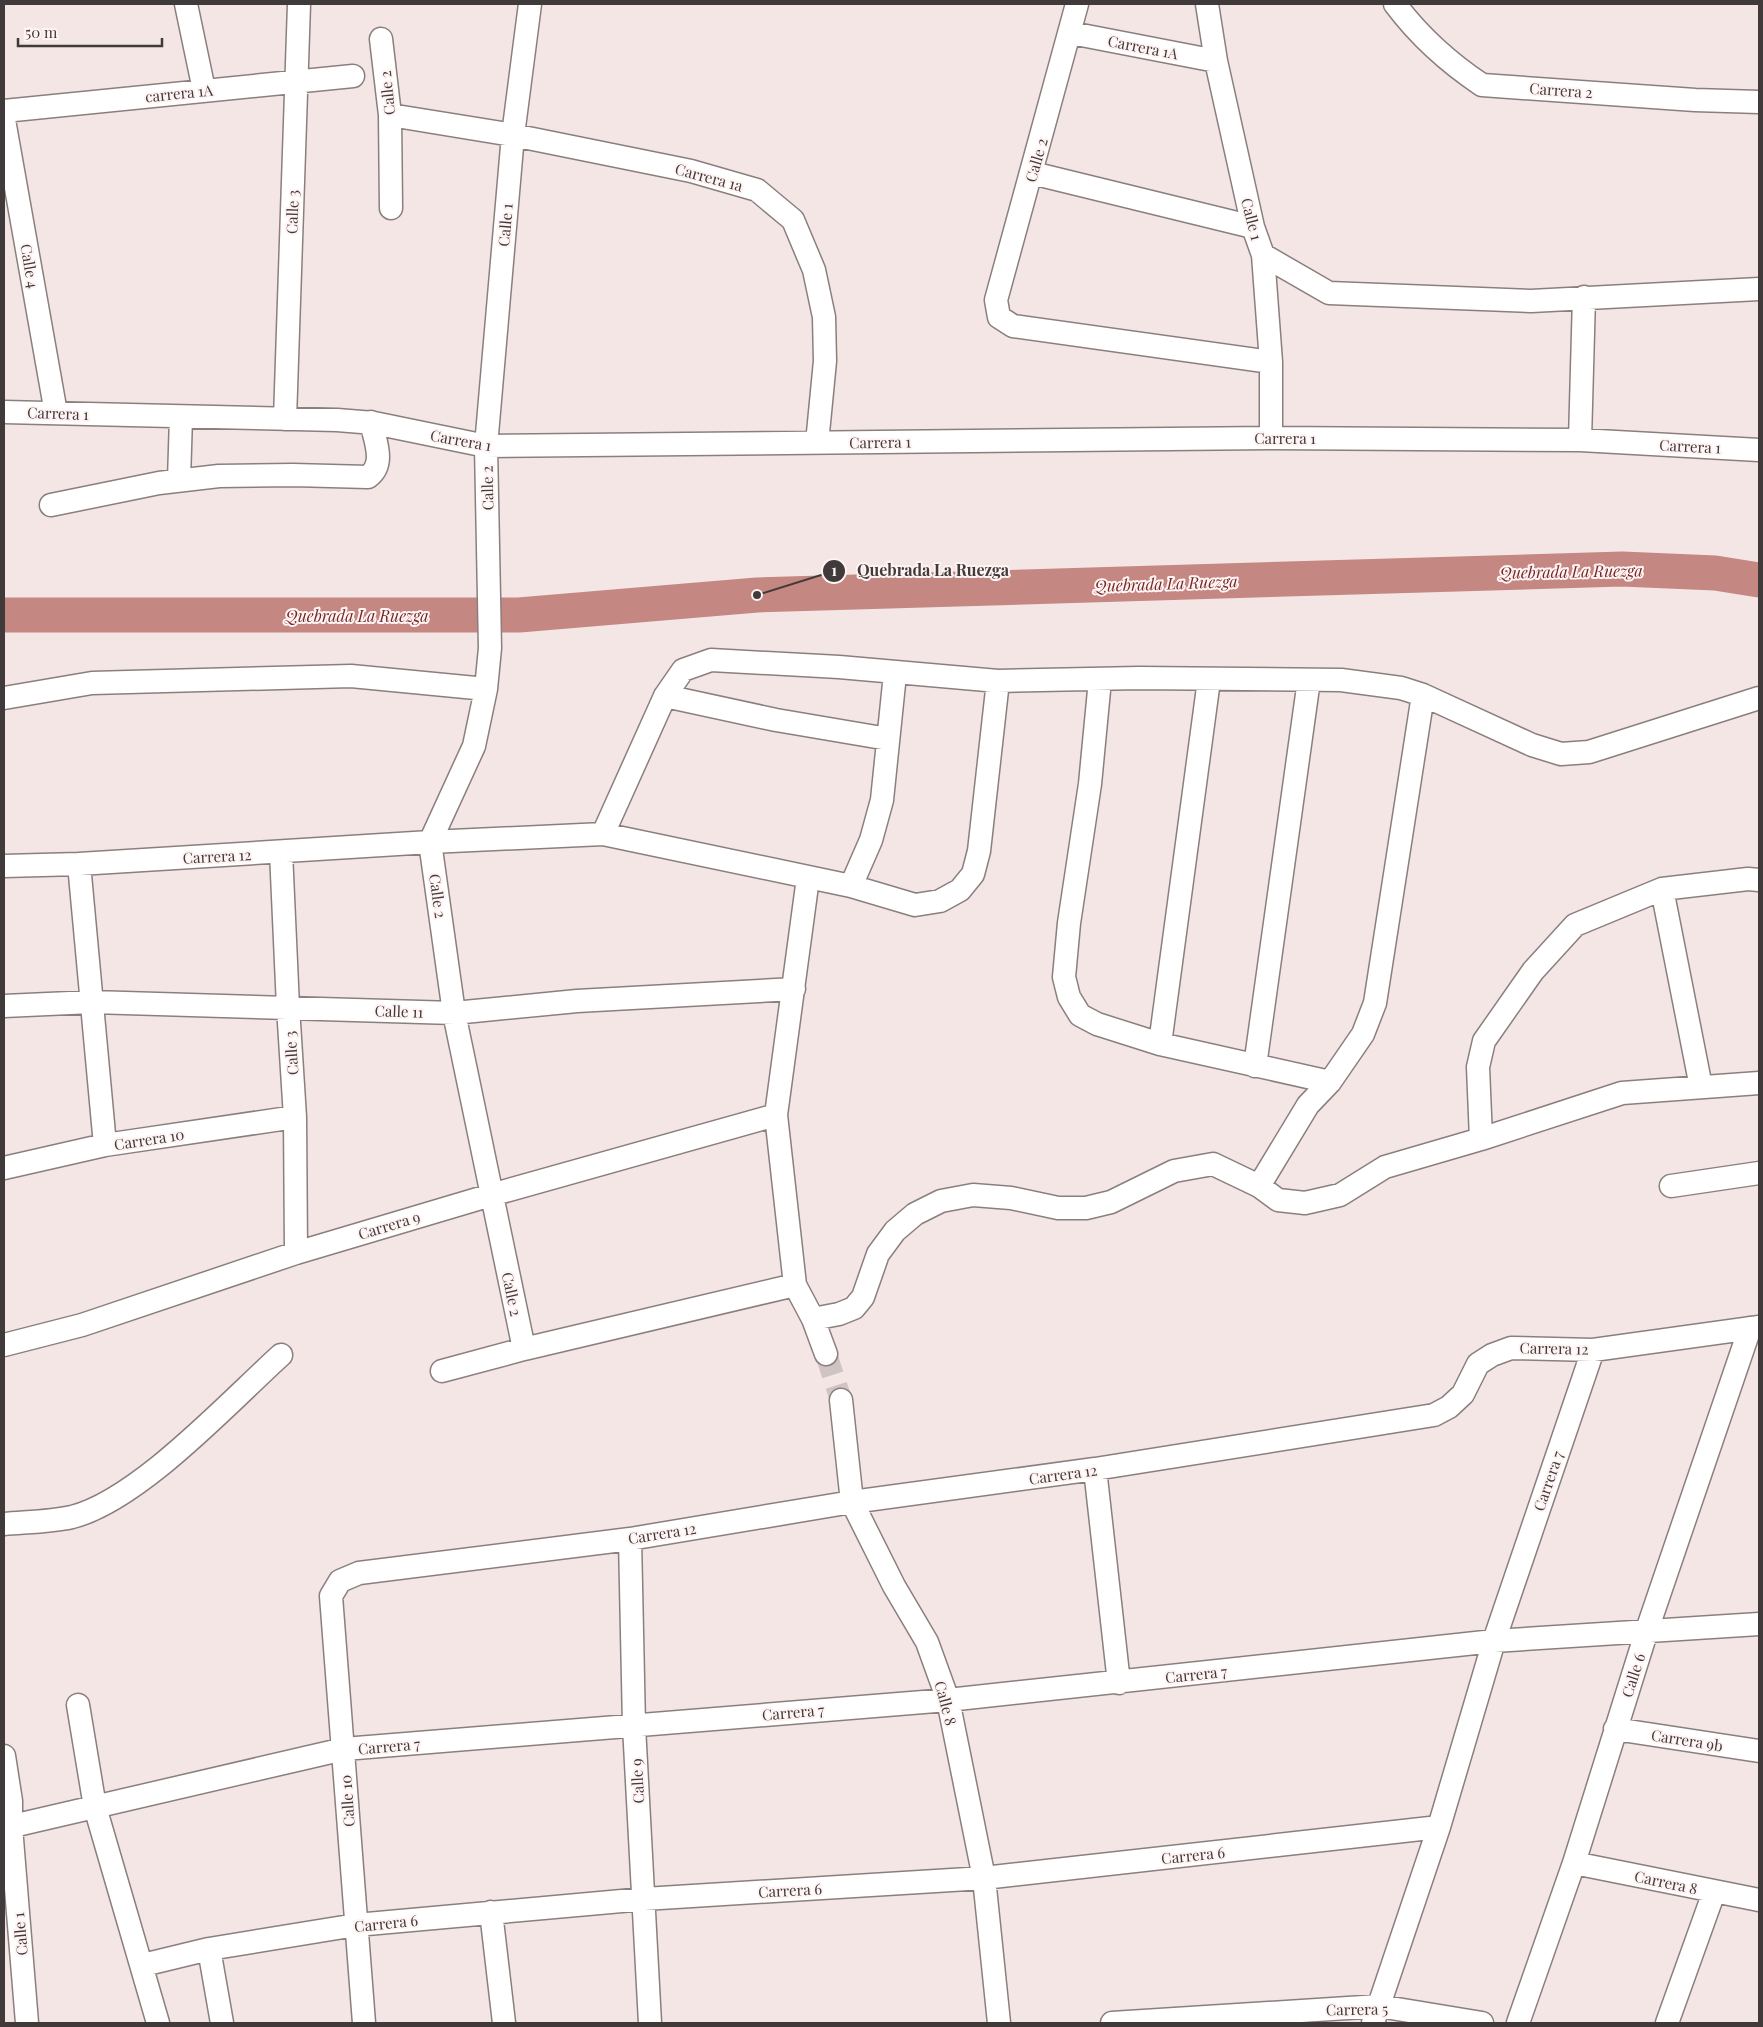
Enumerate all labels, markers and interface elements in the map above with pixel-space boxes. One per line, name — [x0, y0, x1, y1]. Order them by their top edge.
scale bar — [18, 15, 161, 47]
text: 50 m — [25, 22, 58, 42]
street label: Carrera 1A — [1106, 30, 1180, 64]
street label: Calle 2 — [375, 70, 399, 116]
street label: Carrera 2 — [1529, 78, 1593, 102]
street label: carrera 1A — [144, 79, 214, 107]
street label: Calle 2 — [1020, 136, 1052, 184]
street label: Carrera 1a — [673, 158, 745, 196]
street label: Calle 3 — [281, 189, 303, 234]
street label: Calle 1 — [1237, 196, 1267, 243]
street label: Calle 1 — [493, 202, 517, 247]
street label: Calle 4 — [16, 242, 44, 290]
street label: Carrera 1 — [27, 402, 90, 424]
street label: Carrera 1 — [429, 425, 494, 455]
street label: Carrera 1 — [1254, 428, 1316, 448]
street label: Carrera 1 — [849, 431, 911, 453]
street label: Carrera 1 — [1659, 434, 1722, 458]
street label: Calle 2 — [477, 465, 497, 511]
callout: Quebrada La Ruezga — [822, 555, 1019, 586]
text: Quebrada La Ruezga — [857, 559, 1010, 580]
water label: Quebrada La Ruezga — [1498, 559, 1643, 583]
text: 1 — [831, 560, 837, 580]
water label: Quebrada La Ruezga — [1093, 570, 1238, 596]
water label: Quebrada La Ruezga — [284, 605, 429, 626]
street label: Carrera 12 — [182, 844, 252, 868]
street label: Calle 2 — [425, 872, 451, 920]
street label: Calle 11 — [374, 1000, 424, 1022]
street label: Calle 3 — [279, 1030, 303, 1076]
street label: Carrera 10 — [113, 1124, 185, 1154]
street label: Carrera 9 — [356, 1206, 422, 1244]
street label: Calle 2 — [498, 1270, 526, 1318]
street label: Carrera 12 — [1519, 1337, 1589, 1359]
street label: Carrera 7 — [1528, 1448, 1568, 1514]
street label: Carrera 12 — [1028, 1459, 1098, 1489]
street label: Carrera 12 — [626, 1518, 698, 1548]
street label: Calle 6 — [1616, 1650, 1650, 1700]
street label: Carrera 7 — [1164, 1661, 1228, 1687]
street label: Calle 8 — [930, 1679, 962, 1728]
street label: Carrera 7 — [761, 1699, 825, 1725]
street label: Carrera 9b — [1650, 1724, 1724, 1756]
street label: Carrera 7 — [357, 1733, 421, 1759]
street label: Calle 9 — [626, 1758, 648, 1804]
street label: Calle 10 — [335, 1774, 359, 1828]
street label: Carrera 6 — [1160, 1842, 1226, 1868]
street label: Carrera 8 — [1633, 1866, 1700, 1898]
street label: Carrera 6 — [758, 1878, 823, 1902]
street label: Carrera 6 — [353, 1910, 419, 1936]
street label: Calle 1 — [8, 1911, 32, 1956]
street label: Carrera 5 — [1326, 1998, 1388, 2020]

